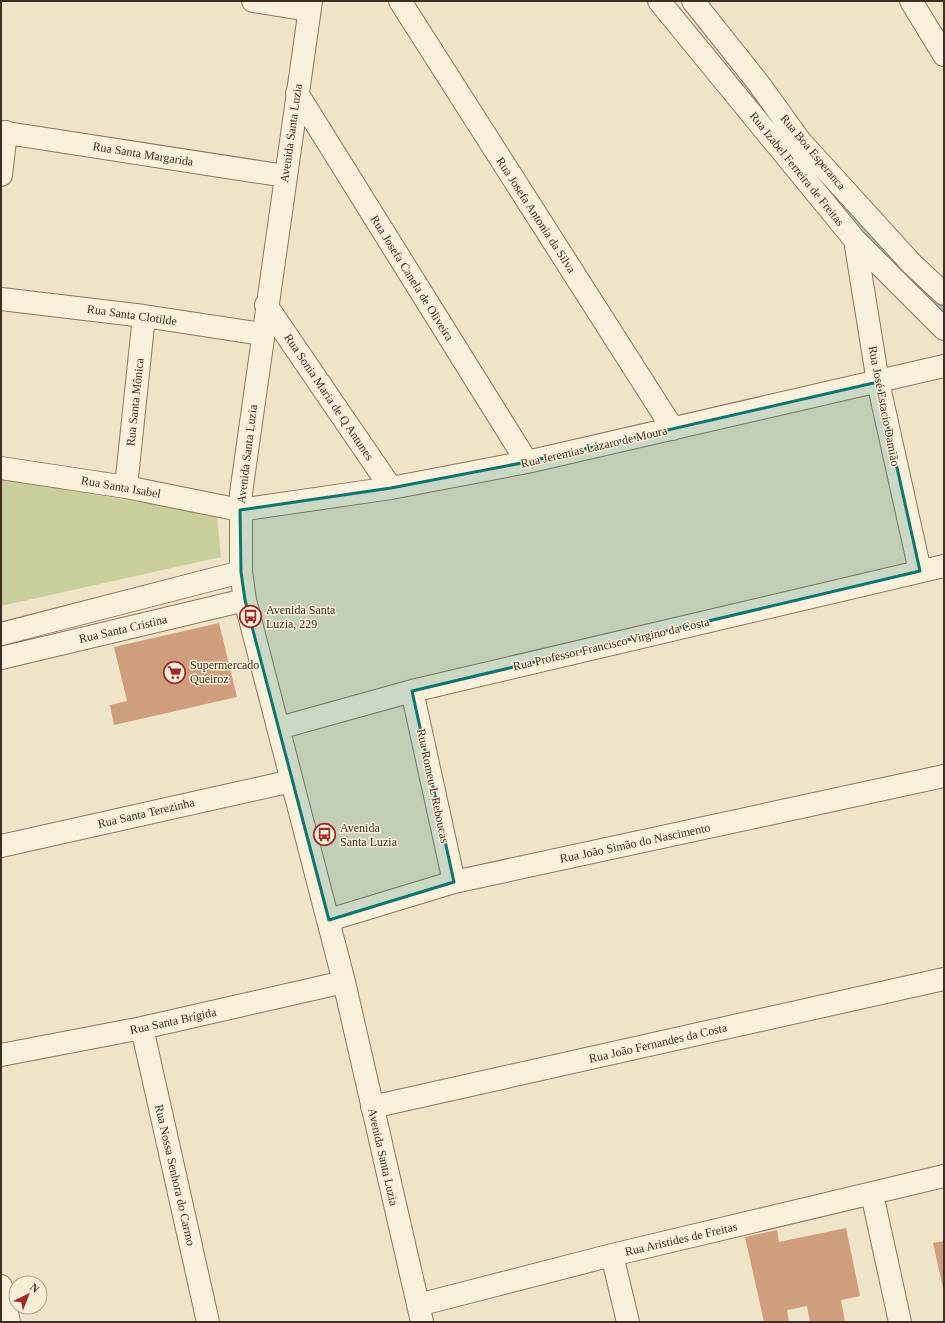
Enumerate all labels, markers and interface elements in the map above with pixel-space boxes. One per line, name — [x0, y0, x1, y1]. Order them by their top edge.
street label: Avenida Santa Luzia — [277, 82, 305, 183]
street label: Rua Izabel Ferreira de Freitas — [747, 109, 848, 229]
street label: Rua Boa Esperanca — [777, 112, 849, 193]
street label: Rua Santa Margarida — [92, 139, 195, 169]
street label: Rua Josefa Antonia da Silva — [493, 154, 579, 276]
street label: Rua Josefa Canela de Oliveira — [368, 213, 457, 344]
street label: Rua Santa Clotilde — [86, 302, 178, 328]
street label: Rua Sonia Maria de Q Antunes — [281, 331, 377, 463]
street label: Rua José Estacio Damião — [865, 345, 903, 467]
street label: Rua Santa Mônica — [123, 357, 147, 447]
street label: Avenida Santa Luzia — [234, 403, 260, 504]
street label: Rua Jeremias Lázaro de Moura — [519, 423, 669, 471]
street label: Rua Santa Isabel — [80, 473, 163, 501]
place label: Avenida Santa Luzia, 229 — [266, 603, 336, 631]
bus stop icon: Avenida Santa Luzia, 229 — [237, 604, 263, 630]
street label: Rua Santa Cristina — [78, 612, 169, 646]
street label: Rua Professor Francisco Virgino da Costa — [511, 614, 711, 673]
place label: Supermercado Queiroz — [190, 658, 259, 686]
supermarket icon: Supermercado Queiroz — [162, 659, 188, 685]
street label: Rua Romeu L Reboucas — [414, 728, 452, 845]
street label: Rua Santa Terezinha — [96, 795, 196, 831]
street label: Rua João Simão do Nascimento — [559, 820, 711, 866]
place label: Avenida Santa Luzia — [340, 821, 398, 849]
bus stop icon: Avenida Santa Luzia — [312, 822, 338, 848]
street label: Rua Santa Brígida — [129, 1005, 218, 1037]
street label: Rua João Fernandes da Costa — [588, 1020, 729, 1066]
street label: Rua Nossa Senhora do Carmo — [152, 1103, 198, 1247]
street label: Avenida Santa Luzia — [365, 1107, 401, 1208]
street label: Rua Aristides de Freitas — [623, 1219, 739, 1259]
north arrow — [8, 1275, 48, 1315]
text: N — [28, 1281, 42, 1295]

